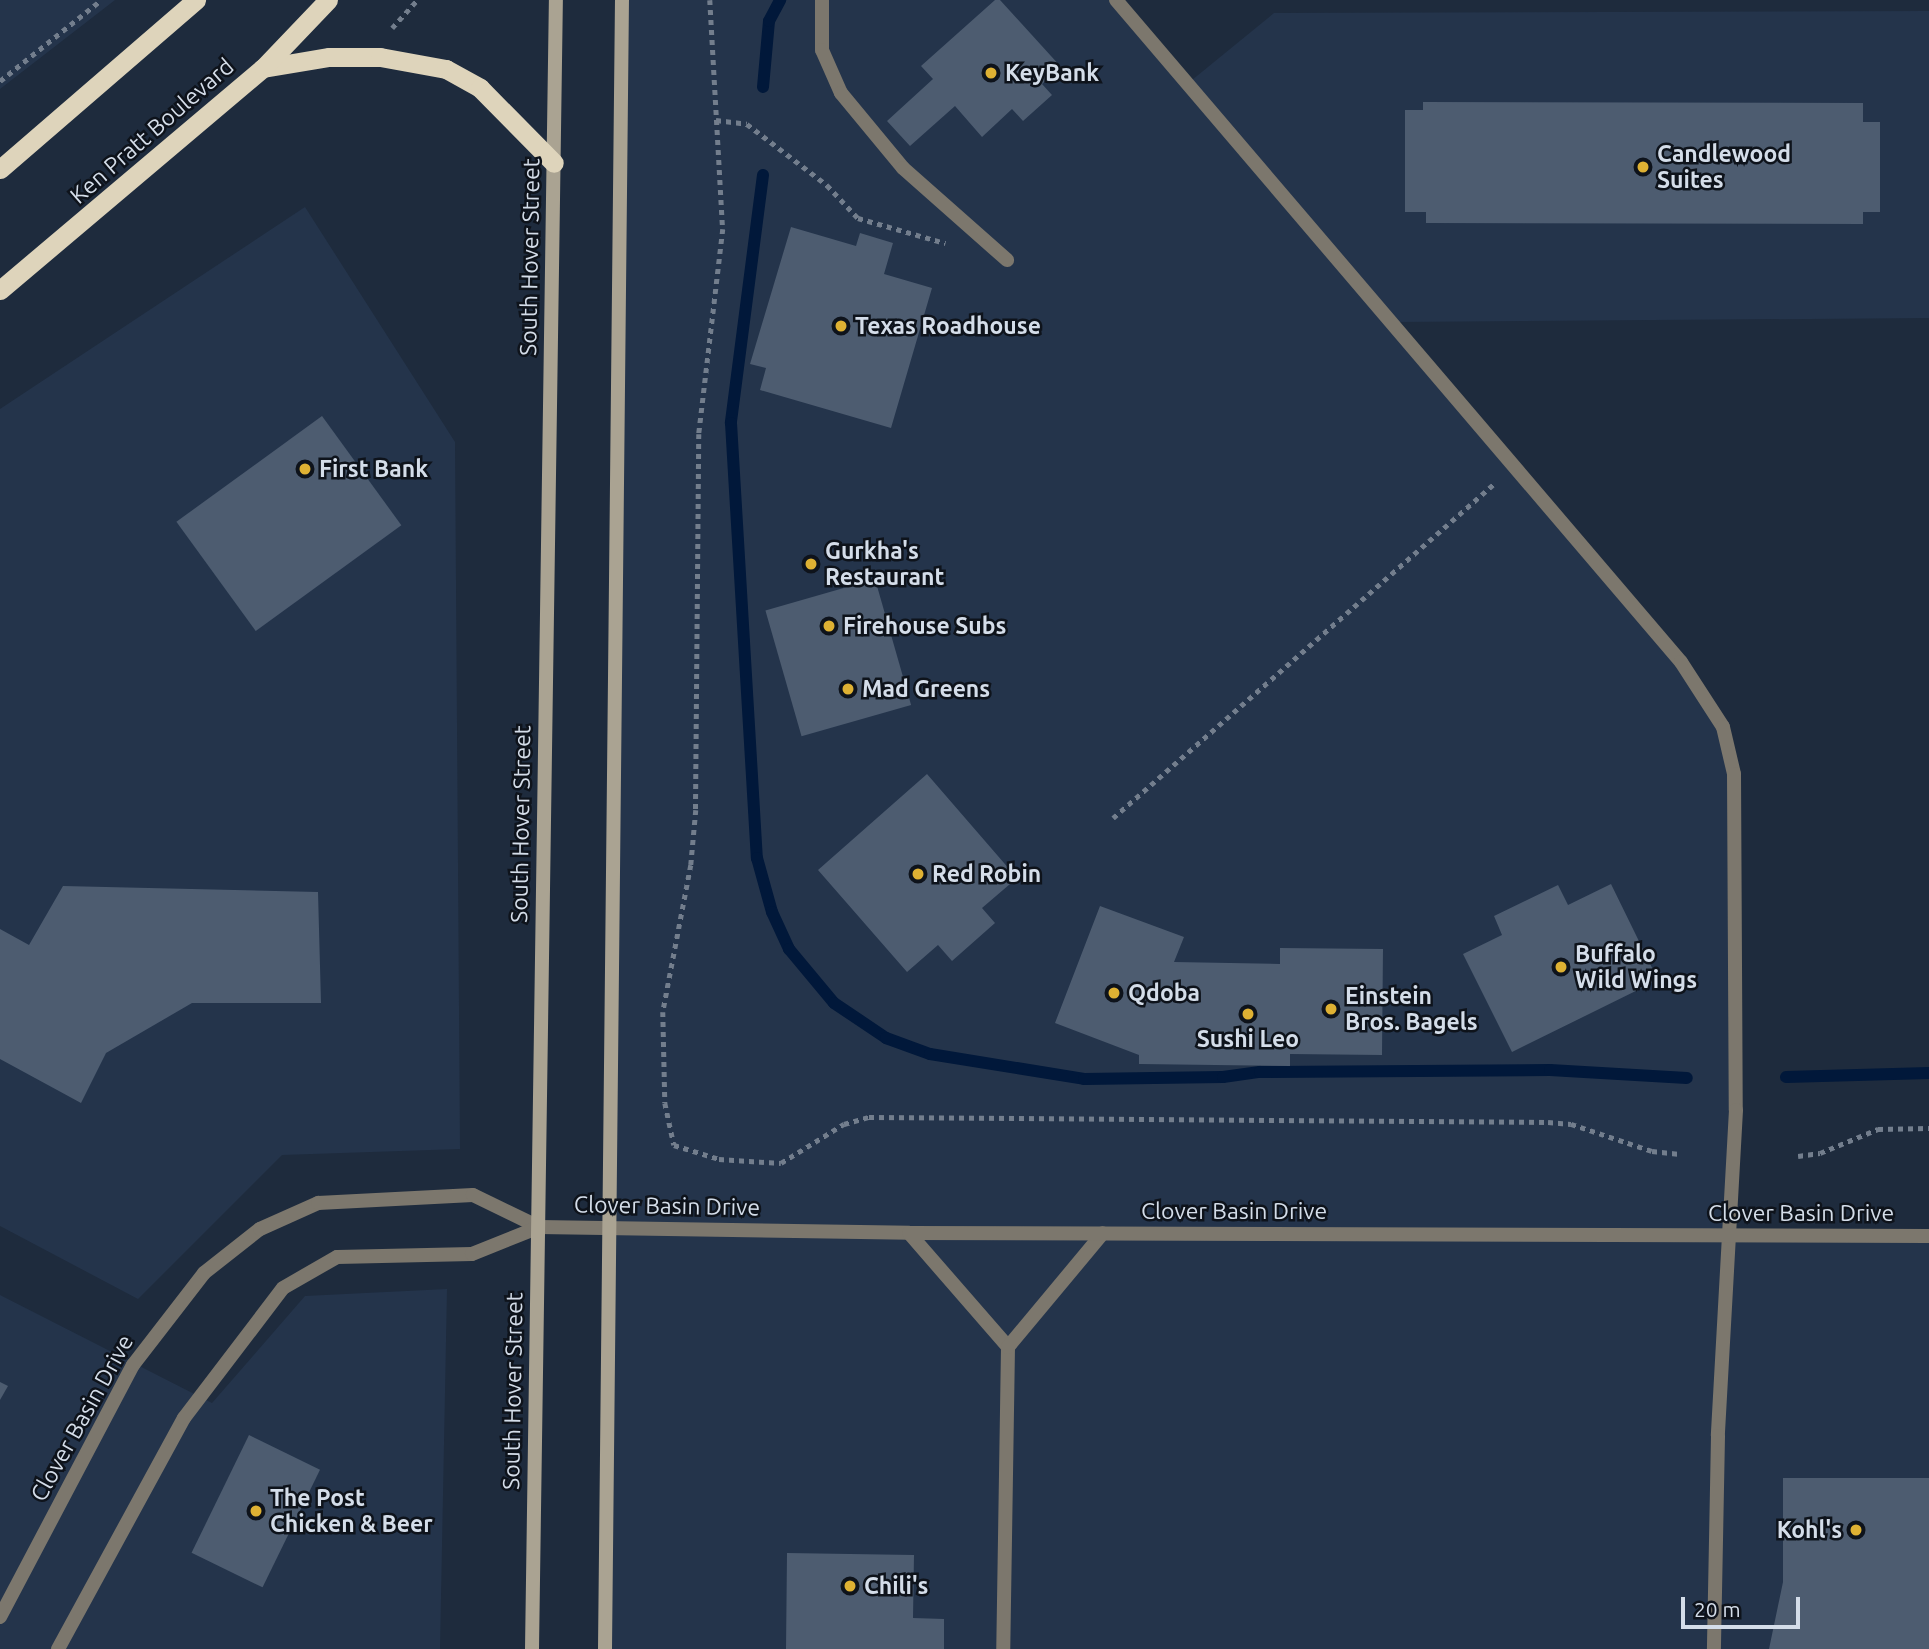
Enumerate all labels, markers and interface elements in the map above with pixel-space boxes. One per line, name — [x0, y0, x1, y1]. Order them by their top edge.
street label: Ken Pratt Boulevard — [65, 53, 239, 209]
place label: KeyBank — [1005, 59, 1099, 87]
marker: KeyBank — [983, 65, 999, 81]
place label: Candlewood Suites — [1657, 140, 1791, 194]
street label: South Hover Street — [514, 158, 546, 356]
marker: Candlewood Suites — [1635, 159, 1651, 175]
place label: Texas Roadhouse — [855, 312, 1041, 340]
marker: Texas Roadhouse — [833, 318, 849, 334]
place label: First Bank — [319, 455, 428, 483]
marker: First Bank — [297, 461, 313, 477]
place label: Gurkha's Restaurant — [825, 537, 944, 591]
marker: Gurkha's Restaurant — [803, 556, 819, 572]
place label: Firehouse Subs — [843, 612, 1006, 640]
marker: Firehouse Subs — [821, 618, 837, 634]
place label: Mad Greens — [862, 675, 990, 703]
marker: Mad Greens — [840, 681, 856, 697]
street label: South Hover Street — [505, 725, 537, 923]
place label: Red Robin — [932, 860, 1041, 888]
marker: Red Robin — [910, 866, 926, 882]
place label: Buffalo Wild Wings — [1575, 940, 1697, 994]
marker: Buffalo Wild Wings — [1553, 959, 1569, 975]
place label: Qdoba — [1128, 979, 1200, 1007]
place label: Einstein Bros. Bagels — [1345, 982, 1478, 1036]
marker: Qdoba — [1106, 985, 1122, 1001]
marker: Einstein Bros. Bagels — [1323, 1001, 1339, 1017]
marker: Sushi Leo — [1240, 1006, 1256, 1022]
place label: Sushi Leo — [1197, 1025, 1299, 1053]
street label: Clover Basin Drive — [574, 1191, 760, 1221]
street label: Clover Basin Drive — [1141, 1197, 1327, 1225]
street label: Clover Basin Drive — [1708, 1199, 1894, 1227]
street label: South Hover Street — [497, 1292, 529, 1490]
street label: Clover Basin Drive — [25, 1330, 139, 1506]
place label: The Post Chicken & Beer — [270, 1484, 433, 1538]
marker: The Post Chicken & Beer — [248, 1503, 264, 1519]
place label: Kohl's — [1777, 1516, 1842, 1544]
marker: Kohl's — [1848, 1522, 1864, 1538]
place label: Chili's — [864, 1572, 928, 1600]
marker: Chili's — [842, 1578, 858, 1594]
scale bar — [1684, 1582, 1803, 1626]
text: 20 m — [1694, 1597, 1741, 1621]

